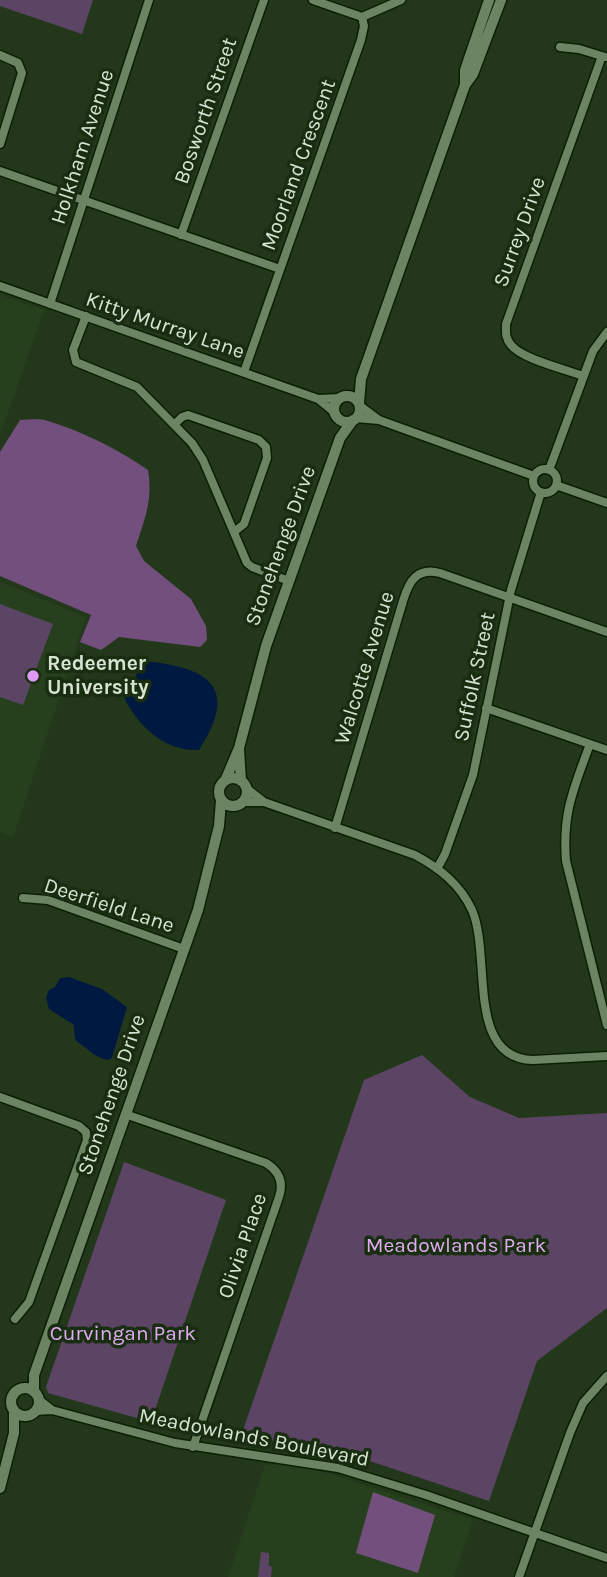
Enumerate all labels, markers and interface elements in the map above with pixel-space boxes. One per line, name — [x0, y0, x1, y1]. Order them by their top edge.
street label: Bosworth Street — [169, 35, 243, 187]
street label: Holkham Avenue — [46, 66, 120, 228]
street label: Moorland Crescent — [256, 76, 342, 254]
street label: Surrey Drive — [488, 174, 552, 290]
street label: Kitty Murray Lane — [82, 287, 248, 365]
street label: Stonehenge Drive — [240, 463, 322, 629]
street label: Walcotte Avenue — [330, 589, 400, 747]
street label: Suffolk Street — [449, 610, 501, 744]
place label: Redeemer University — [47, 651, 149, 701]
marker: Redeemer University — [25, 668, 41, 684]
street label: Deerfield Lane — [41, 873, 177, 939]
street label: Stonehenge Drive — [73, 1011, 151, 1179]
street label: Olivia Place — [213, 1190, 273, 1302]
park label: Meadowlands Park — [366, 1233, 546, 1259]
park label: Curvingan Park — [50, 1321, 196, 1347]
street label: Meadowlands Boulevard — [137, 1403, 371, 1473]

